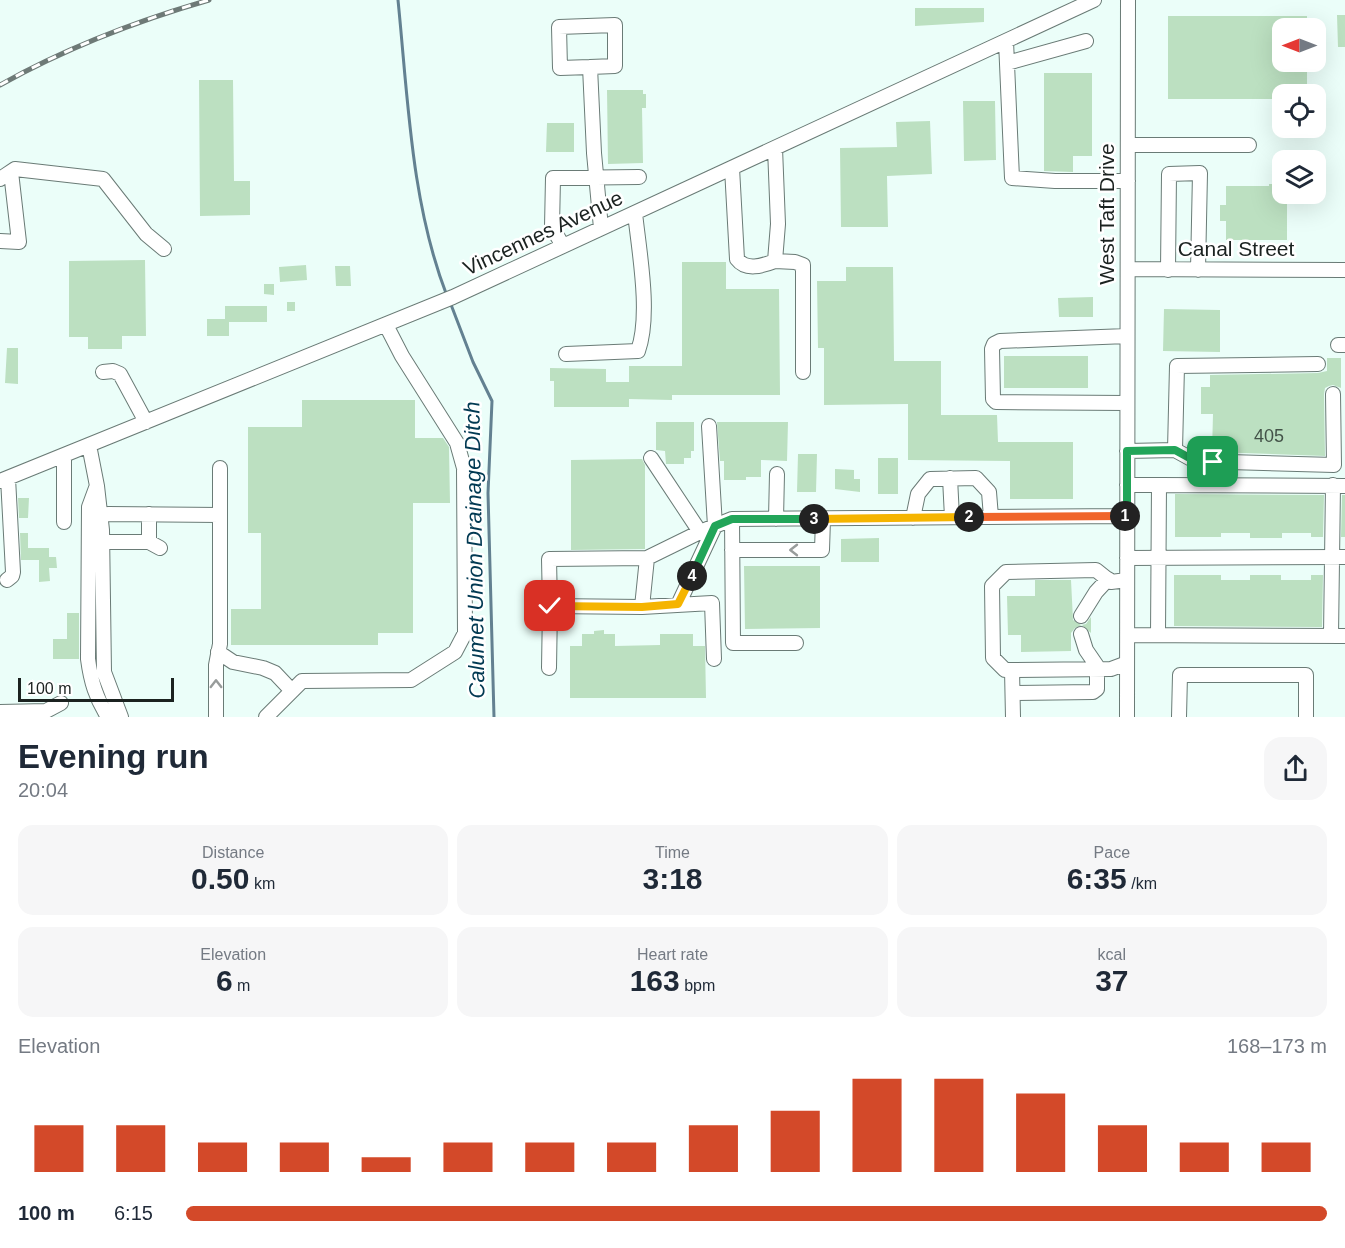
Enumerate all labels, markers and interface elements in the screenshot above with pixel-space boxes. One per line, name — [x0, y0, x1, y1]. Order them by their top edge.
north arrow — [1272, 18, 1326, 72]
map controls — [1272, 18, 1326, 204]
button: locate — [1272, 84, 1326, 138]
street label: West Taft Drive — [1095, 143, 1118, 285]
button: layers — [1272, 150, 1326, 204]
street label: Vincennes Avenue — [459, 186, 626, 280]
street label: Canal Street — [1178, 237, 1295, 260]
water label: Calumet Union Drainage Ditch — [459, 401, 490, 699]
house number: 405 — [1254, 426, 1284, 446]
pin — [1187, 436, 1238, 487]
icon: arrive — [1196, 445, 1229, 478]
pin: 1 — [1110, 501, 1140, 531]
pin: 2 — [954, 502, 984, 532]
pin: 3 — [799, 504, 829, 534]
text: 1 — [1121, 507, 1129, 524]
text: 2 — [965, 508, 973, 525]
text: 3 — [810, 510, 818, 527]
one-way arrow — [789, 544, 798, 556]
pin: 4 — [677, 561, 707, 591]
text: 4 — [688, 567, 696, 584]
pin — [524, 580, 575, 631]
icon: check — [533, 589, 566, 622]
scale bar — [18, 675, 174, 702]
text: 100 m — [27, 680, 71, 697]
one-way arrow — [210, 680, 222, 689]
button: share — [1264, 737, 1327, 800]
text: Evening run — [18, 738, 209, 775]
text: 20:04 — [18, 779, 68, 801]
text: Distance — [202, 844, 264, 861]
text: Time — [655, 844, 690, 861]
text: Pace — [1094, 844, 1130, 861]
text: 0.50 — [191, 862, 249, 895]
text: 3:18 — [642, 862, 703, 895]
text: 6:35 — [1067, 862, 1127, 895]
text: km — [249, 875, 275, 892]
text: /km — [1127, 875, 1157, 892]
text: Elevation — [200, 946, 266, 963]
text: Heart rate — [637, 946, 708, 963]
text: kcal — [1098, 946, 1126, 963]
text: 6 — [216, 964, 233, 997]
text: 163 — [630, 964, 680, 997]
text: 37 — [1095, 964, 1129, 997]
text: m — [233, 977, 250, 994]
text: bpm — [680, 977, 715, 994]
text: Elevation — [18, 1035, 100, 1057]
text: 168–173 m — [1227, 1035, 1327, 1057]
text: 100 m — [18, 1202, 75, 1224]
text: 6:15 — [114, 1202, 153, 1224]

